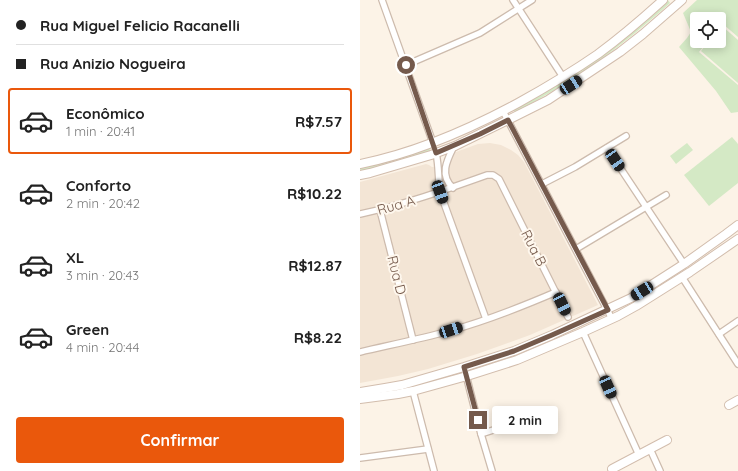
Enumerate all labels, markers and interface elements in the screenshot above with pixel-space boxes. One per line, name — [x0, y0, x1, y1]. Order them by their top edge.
map controls — [690, 12, 726, 48]
button: locate — [690, 12, 726, 48]
text: Rua Miguel Felicio Racanelli — [40, 16, 240, 35]
text: Rua Anizio Nogueira — [40, 54, 186, 73]
route start — [397, 56, 415, 74]
car — [558, 73, 584, 97]
icon: car — [18, 103, 54, 139]
text: Econômico — [66, 104, 145, 123]
text: R$7.57 — [295, 112, 342, 131]
text: 1 min · 20:41 — [66, 123, 135, 139]
car — [603, 147, 627, 173]
icon: car — [18, 175, 54, 211]
text: Conforto — [66, 176, 131, 195]
car — [430, 179, 450, 205]
text: R$10.22 — [287, 184, 342, 203]
street label: Rua A — [375, 191, 417, 219]
text: 2 min · 20:42 — [66, 195, 140, 211]
street label: Rua B — [517, 227, 551, 269]
icon: car — [18, 247, 54, 283]
text: XL — [66, 248, 84, 267]
street label: Rua D — [383, 254, 411, 296]
text: R$12.87 — [288, 256, 342, 275]
text: 3 min · 20:43 — [66, 267, 139, 283]
car — [629, 280, 655, 302]
car — [551, 291, 573, 317]
icon: car — [18, 319, 54, 355]
text: Green — [66, 320, 109, 339]
car — [438, 321, 464, 339]
text: R$8.22 — [294, 328, 342, 347]
text: 4 min · 20:44 — [66, 339, 139, 355]
car — [598, 374, 618, 400]
callout: 2 min — [492, 406, 558, 434]
route end — [469, 411, 487, 429]
text: 2 min — [508, 412, 542, 428]
button: Confirmar — [16, 417, 344, 463]

